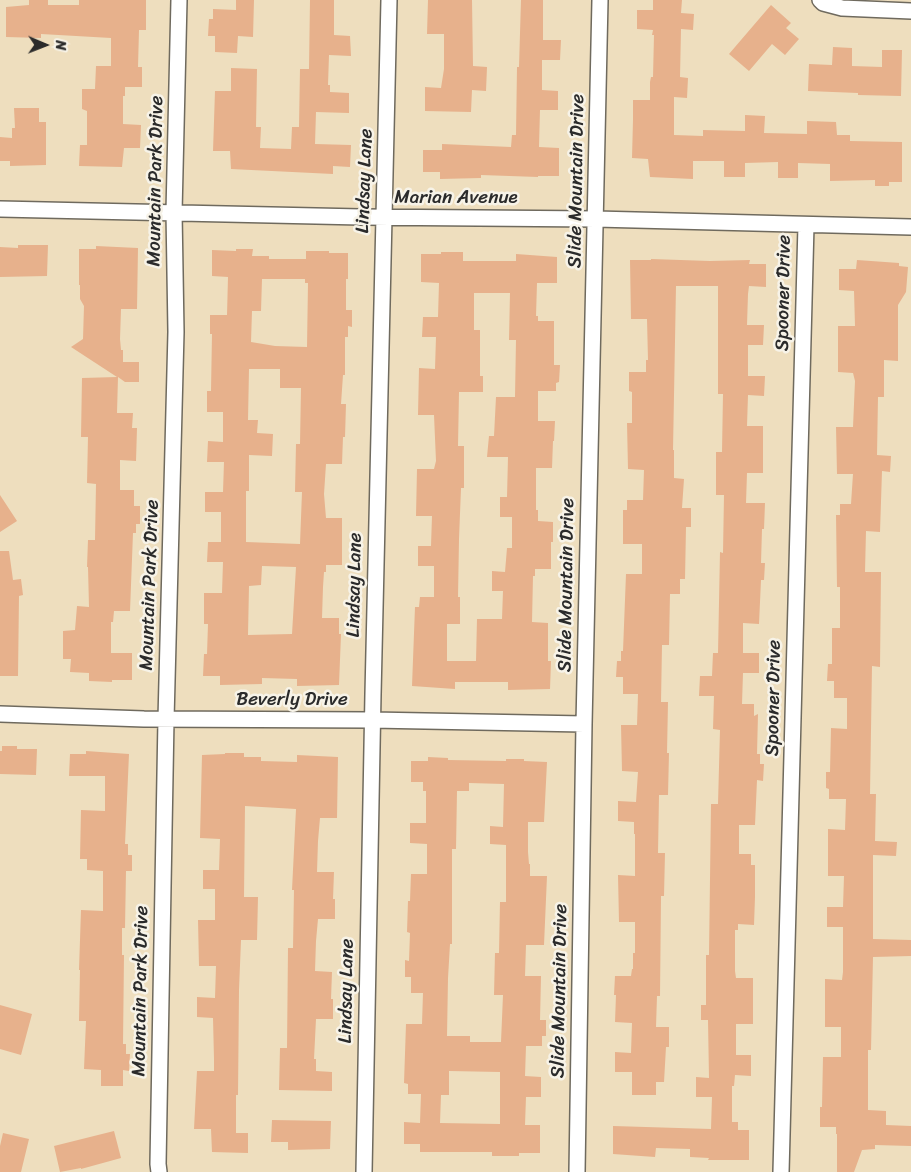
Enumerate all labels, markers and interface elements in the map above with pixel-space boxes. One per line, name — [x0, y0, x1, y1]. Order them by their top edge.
north arrow — [20, 20, 70, 70]
text: N — [48, 40, 73, 50]
street label: Slide Mountain Drive — [564, 94, 590, 268]
street label: Mountain Park Drive — [143, 95, 169, 267]
street label: Lindsay Lane — [352, 128, 378, 234]
street label: Marian Avenue — [394, 187, 518, 209]
street label: Spooner Drive — [772, 235, 796, 351]
street label: Slide Mountain Drive — [554, 498, 580, 672]
street label: Mountain Park Drive — [136, 499, 164, 671]
street label: Lindsay Lane — [343, 532, 367, 638]
street label: Spooner Drive — [762, 640, 786, 756]
street label: Beverly Drive — [236, 689, 348, 711]
street label: Slide Mountain Drive — [547, 904, 573, 1078]
street label: Mountain Park Drive — [128, 905, 154, 1077]
street label: Lindsay Lane — [335, 938, 359, 1044]

